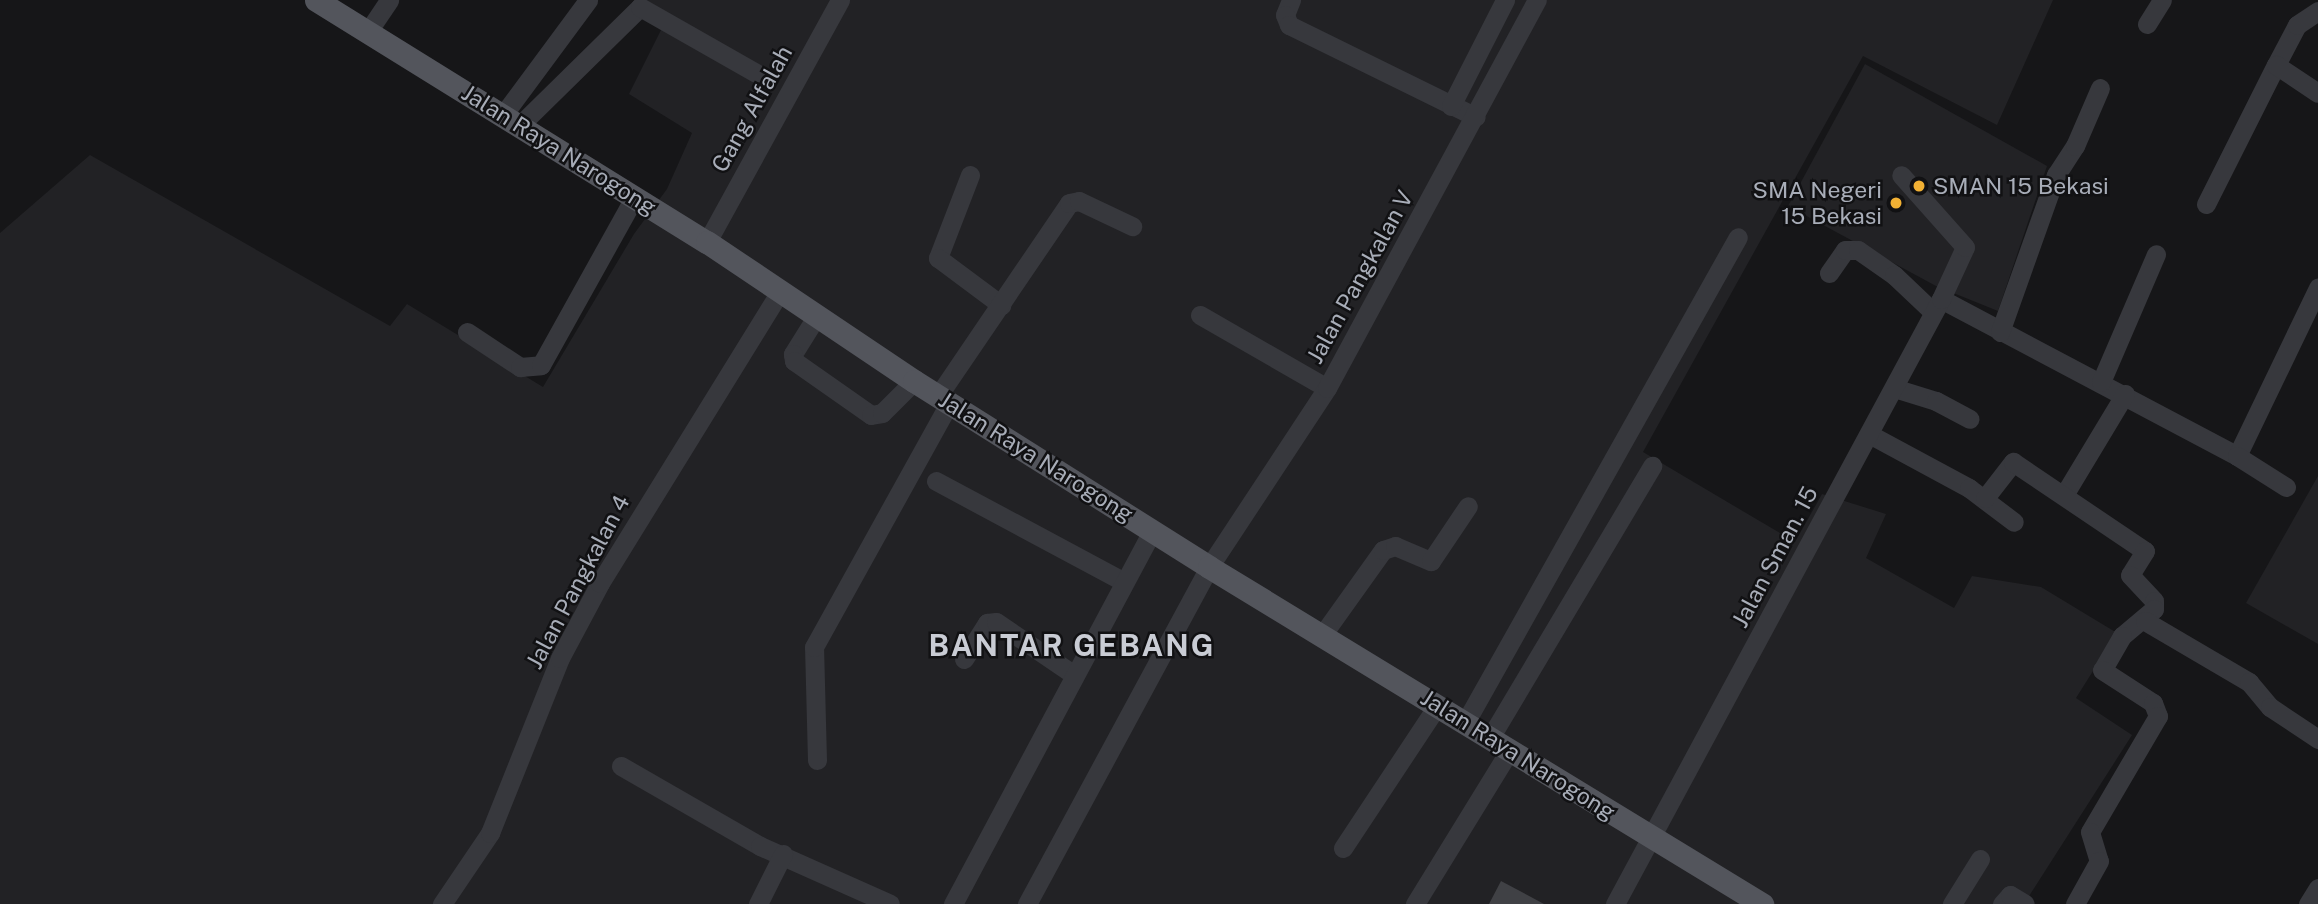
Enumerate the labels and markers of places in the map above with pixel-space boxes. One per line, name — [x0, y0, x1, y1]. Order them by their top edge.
place label: SMAN 15 Bekasi — [1933, 172, 2109, 200]
place label: SMA Negeri 15 Bekasi — [1753, 176, 1882, 230]
marker: SMAN 15 Bekasi — [1911, 178, 1927, 194]
marker: SMA Negeri 15 Bekasi — [1888, 195, 1904, 211]

